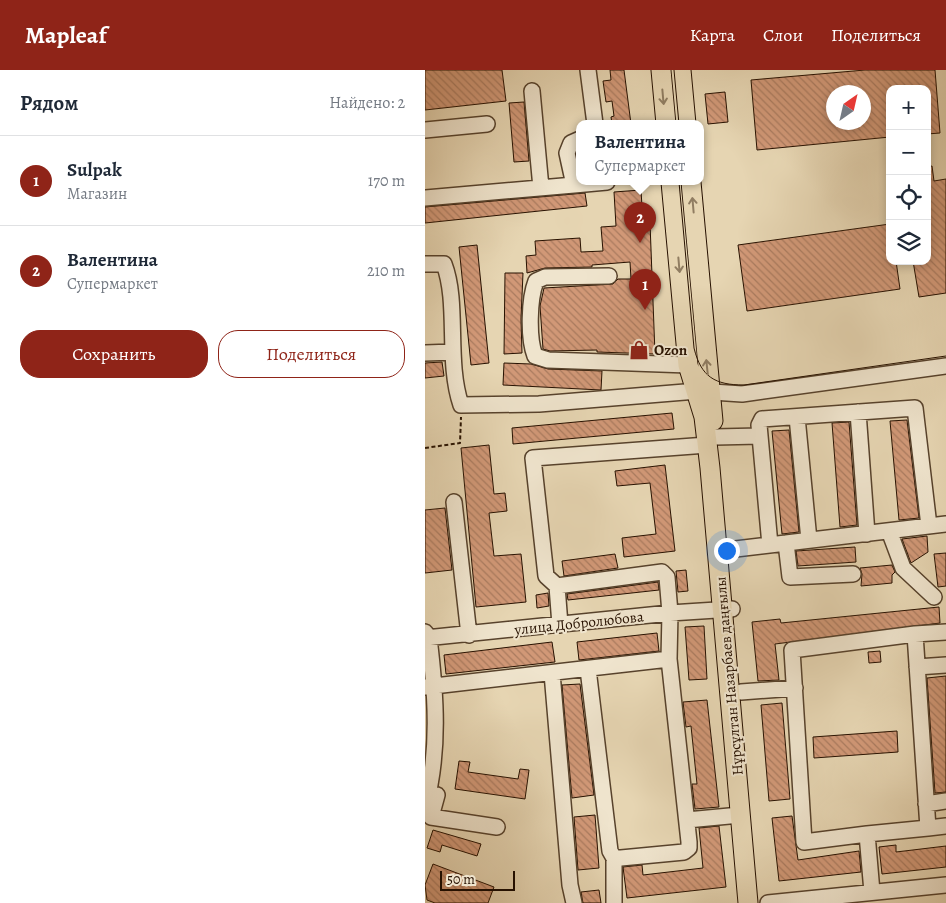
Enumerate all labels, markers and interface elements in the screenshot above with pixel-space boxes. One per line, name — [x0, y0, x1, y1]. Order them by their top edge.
text: Mapleaf — [25, 19, 107, 51]
text: Карта — [690, 23, 735, 47]
text: Слои — [763, 23, 803, 47]
text: Поделиться — [831, 23, 921, 47]
north arrow — [826, 85, 871, 130]
map controls — [886, 85, 931, 265]
button: + — [886, 85, 931, 130]
text: Рядом — [20, 89, 78, 117]
one-way arrow — [658, 89, 668, 105]
text: Найдено: 2 — [329, 92, 405, 114]
popup — [576, 120, 704, 185]
text: Валентина — [595, 129, 685, 155]
button: − — [886, 130, 931, 175]
text: Супермаркет — [595, 155, 685, 177]
text: Sulpak — [67, 157, 122, 183]
text: 1 — [33, 170, 39, 192]
text: 170 m — [368, 170, 405, 192]
button: locate — [886, 175, 931, 220]
text: Магазин — [67, 183, 127, 205]
one-way arrow — [688, 197, 698, 213]
pin: 2 — [624, 202, 656, 243]
button: layers — [886, 220, 931, 265]
text: Валентина — [67, 247, 158, 273]
one-way arrow — [674, 257, 683, 273]
text: 2 — [32, 260, 40, 282]
text: 210 m — [367, 260, 405, 282]
pin: 1 — [629, 269, 661, 310]
text: Супермаркет — [67, 273, 158, 295]
button: Сохранить — [20, 330, 208, 378]
button: Поделиться — [218, 330, 405, 378]
shop icon: Ozon — [628, 339, 650, 361]
place label: Ozon — [654, 340, 688, 360]
one-way arrow — [702, 359, 712, 375]
your location — [714, 538, 740, 564]
street label: Нұрсұлтан Назарбаев даңғылы — [710, 576, 748, 776]
street label: улица Добролюбова — [512, 606, 645, 640]
scale bar — [440, 868, 515, 891]
text: 50 m — [447, 870, 475, 889]

